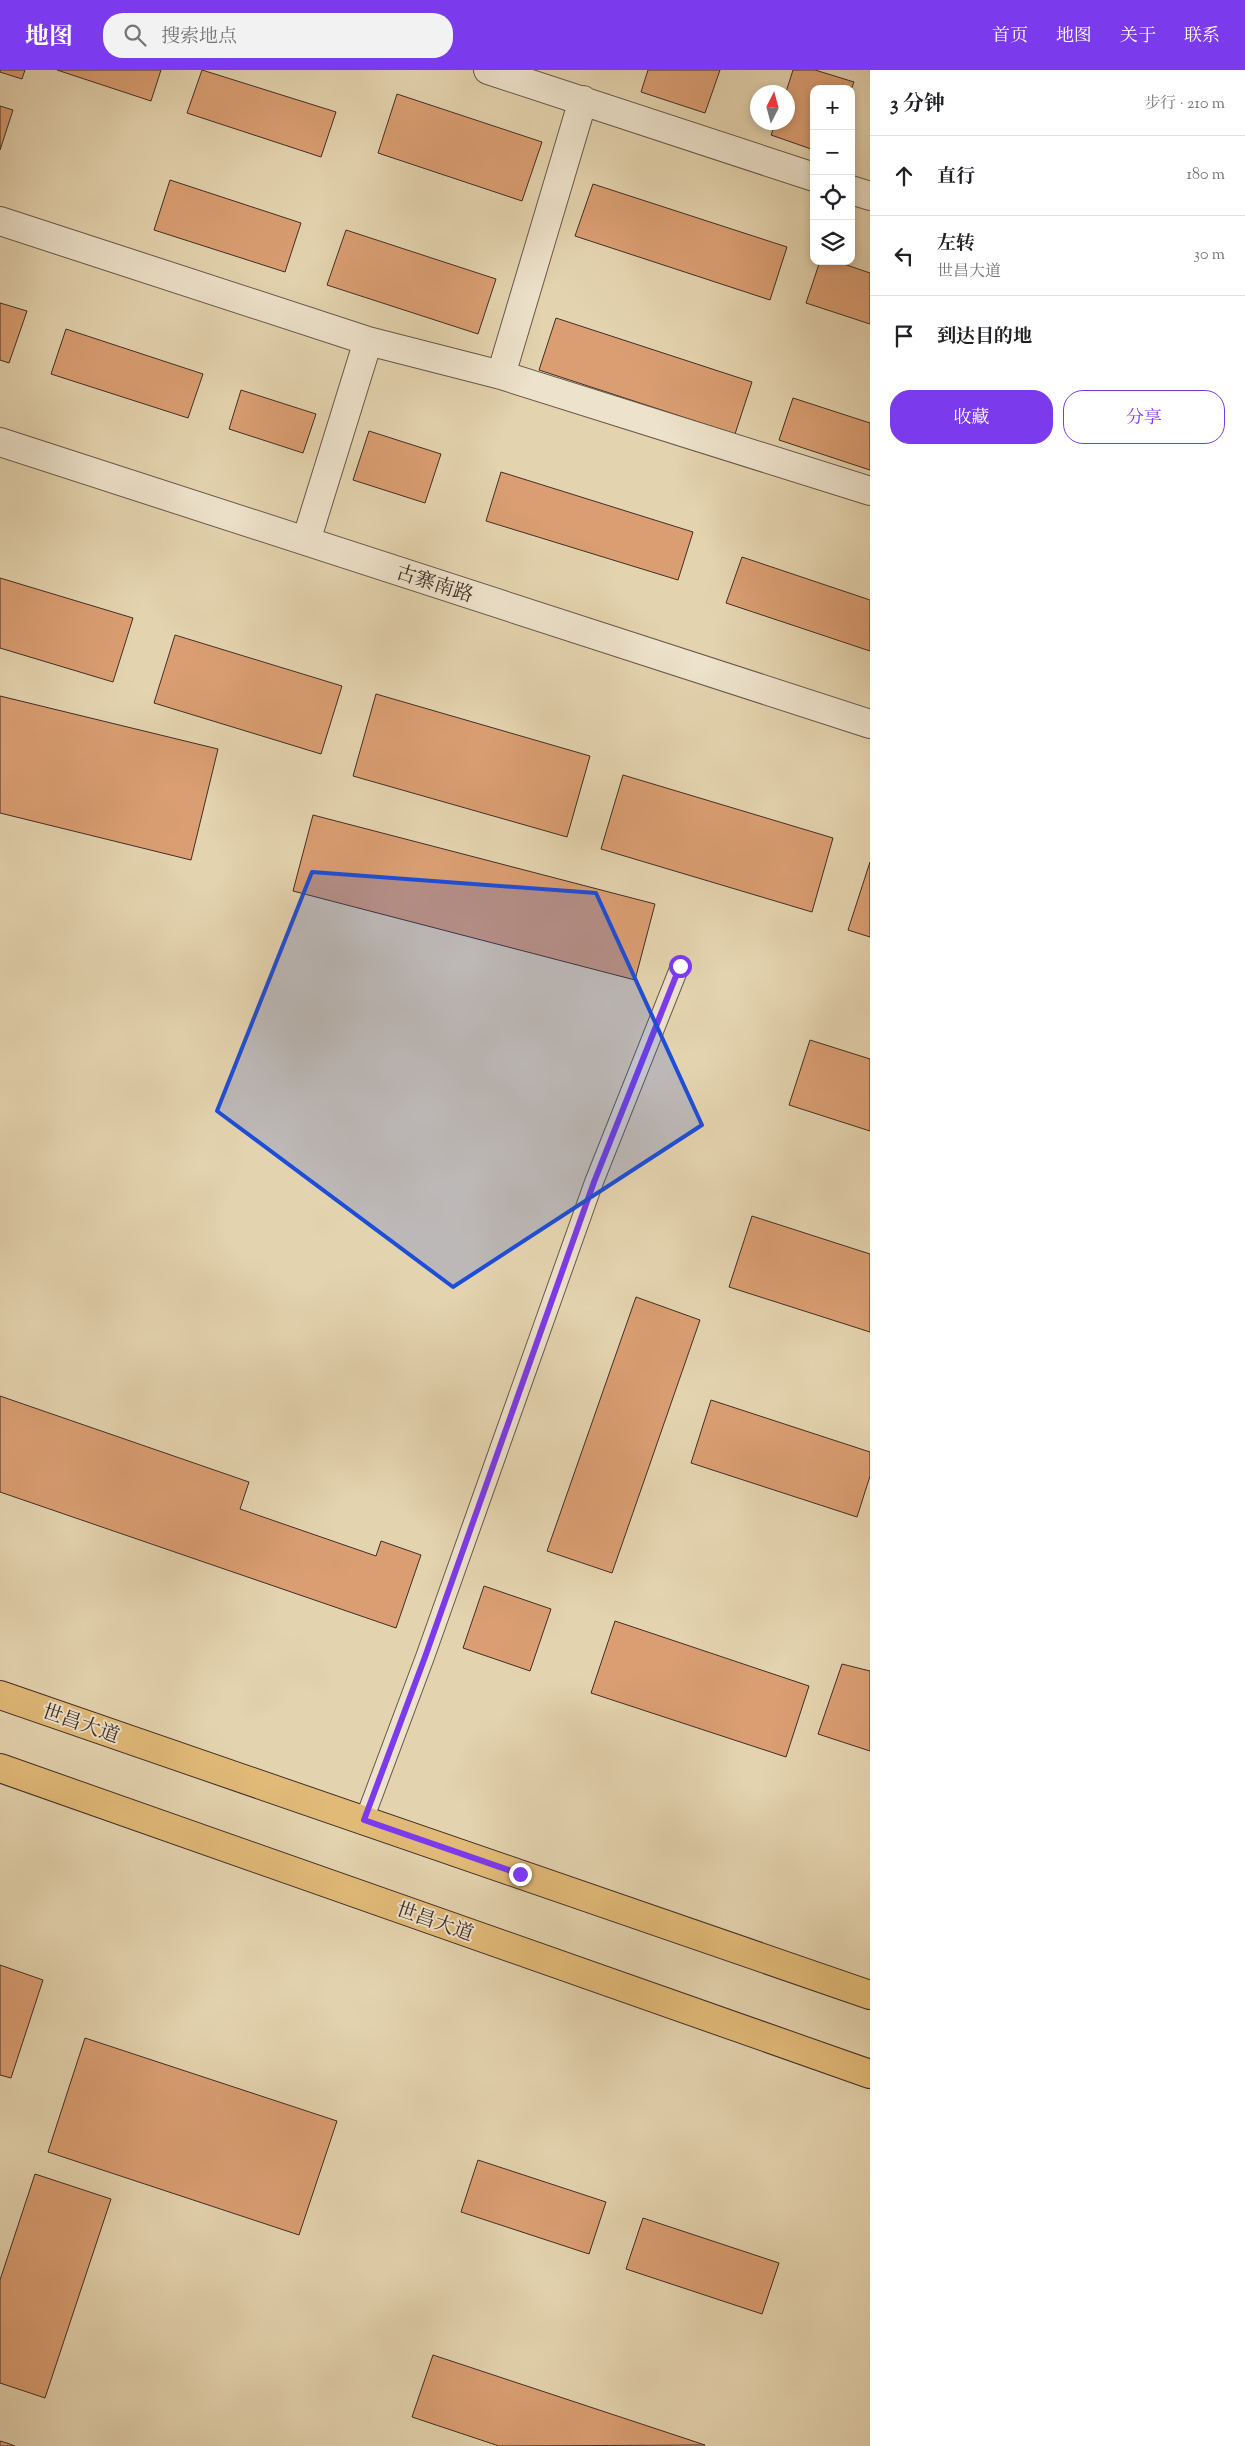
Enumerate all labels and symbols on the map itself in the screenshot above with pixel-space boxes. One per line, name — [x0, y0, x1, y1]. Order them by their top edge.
north arrow — [750, 85, 795, 130]
street label: 古寨南路 — [392, 559, 477, 612]
route start — [669, 955, 692, 978]
street label: 世昌大道 — [38, 1699, 123, 1752]
route end — [509, 1863, 532, 1886]
street label: 世昌大道 — [392, 1897, 477, 1950]

